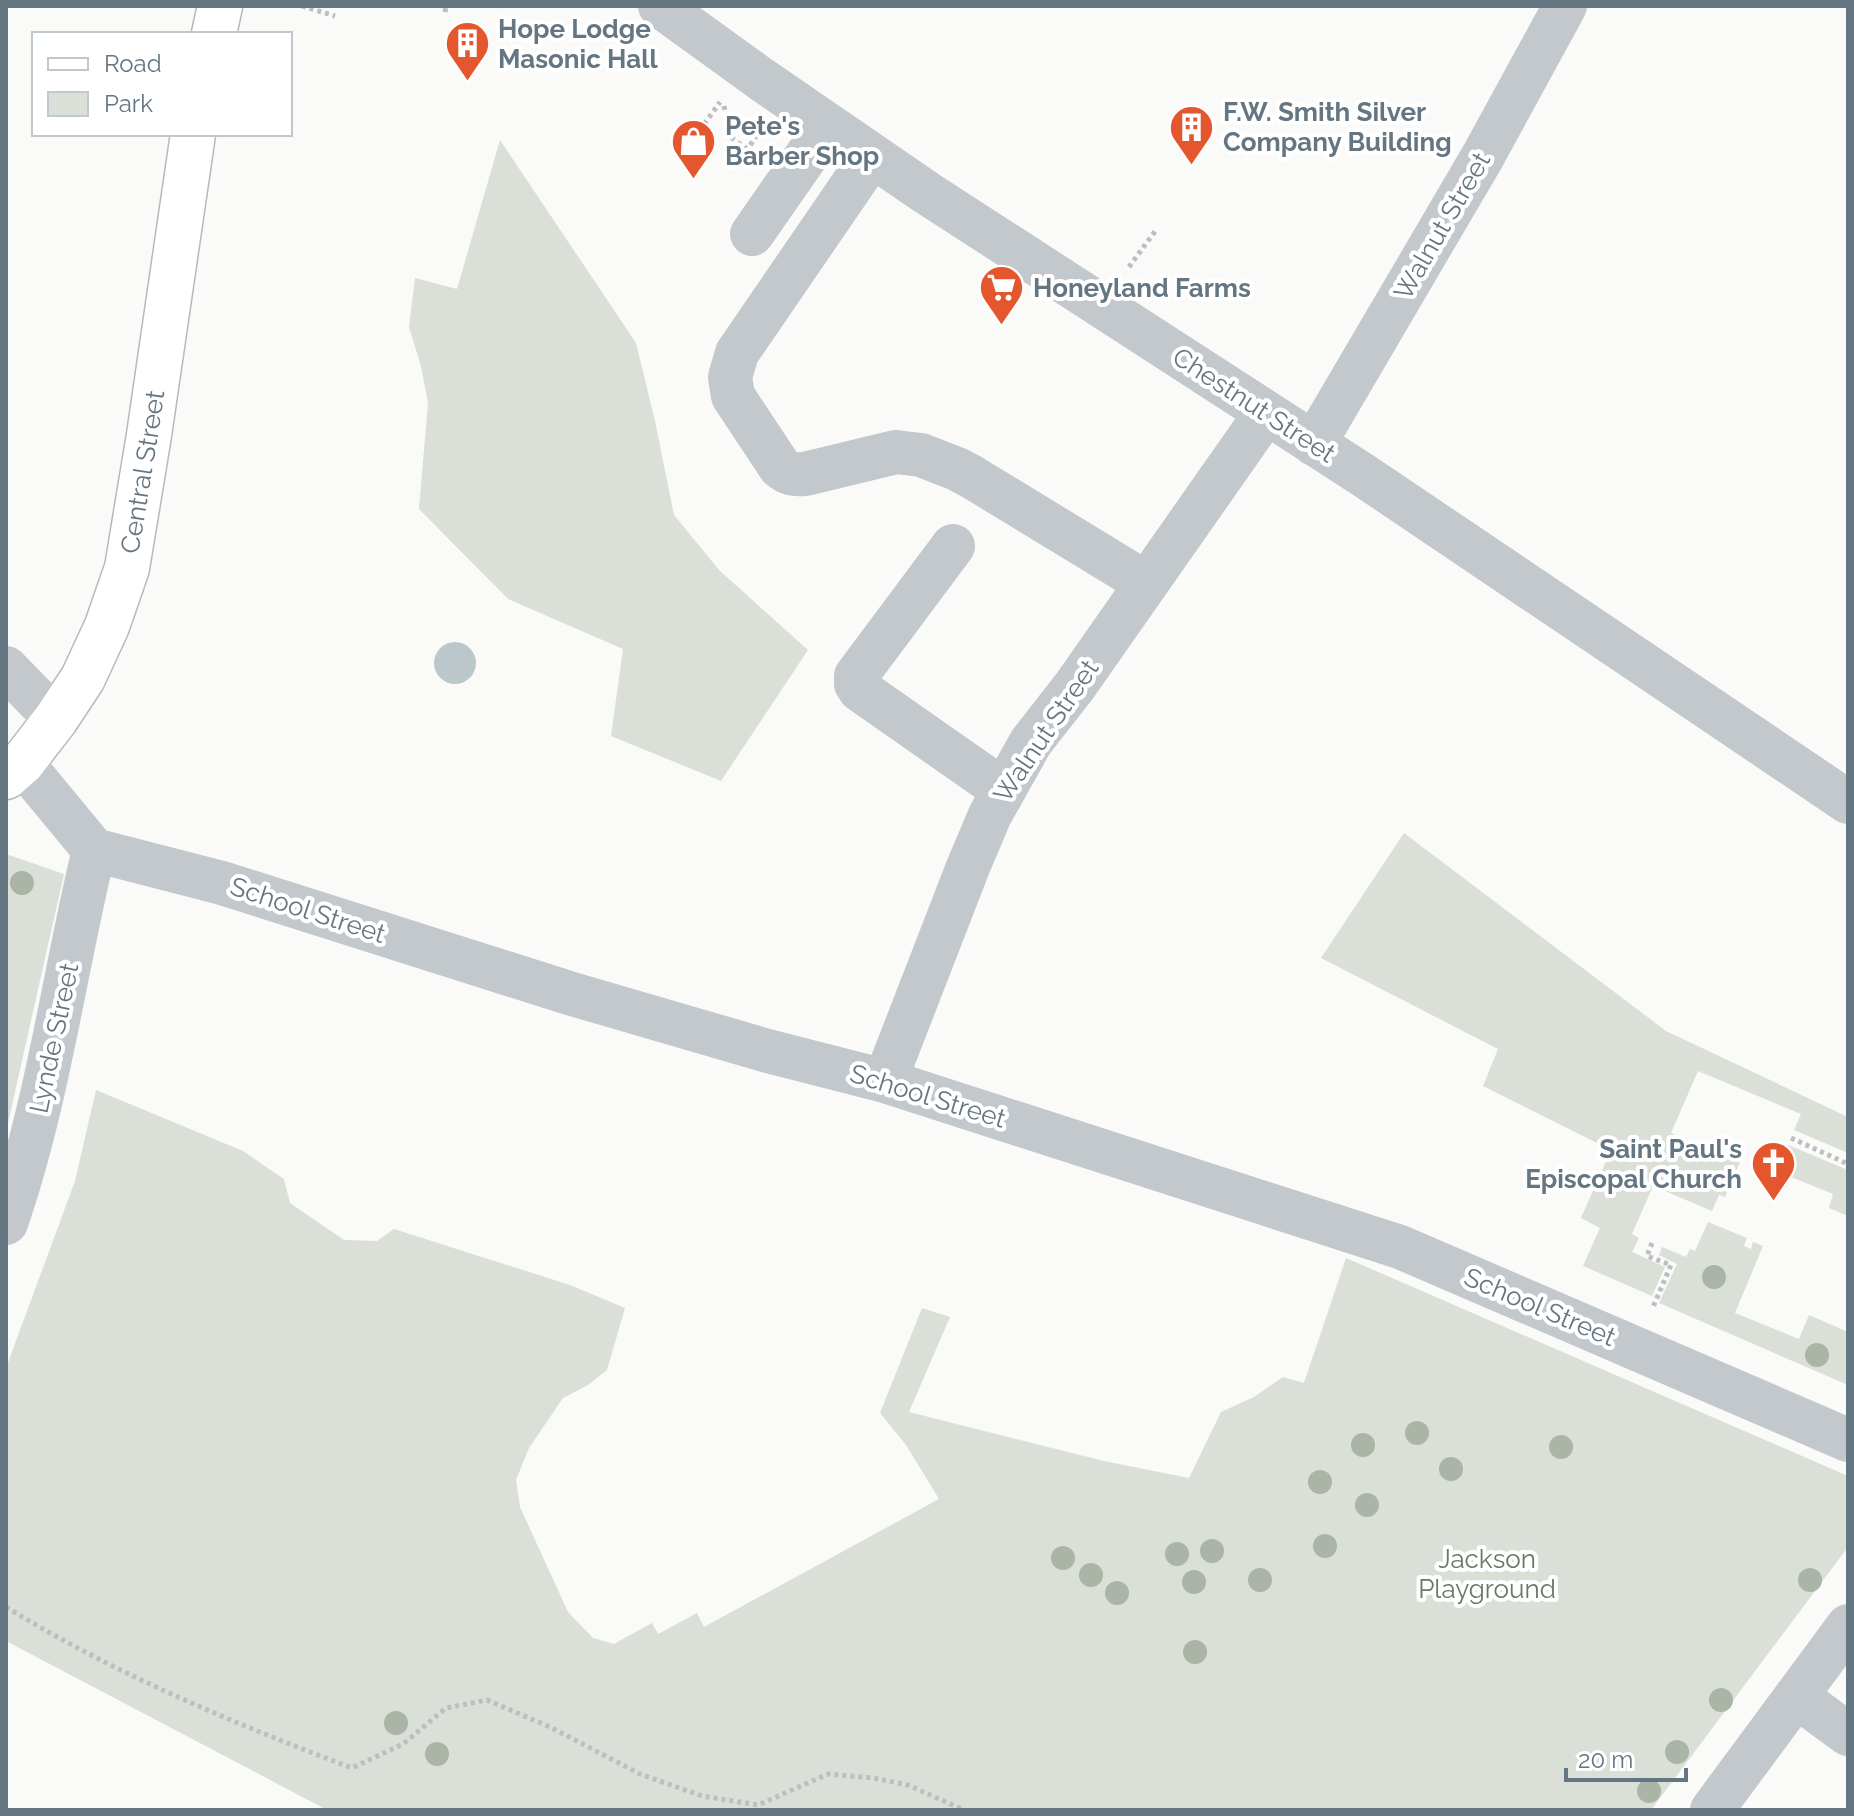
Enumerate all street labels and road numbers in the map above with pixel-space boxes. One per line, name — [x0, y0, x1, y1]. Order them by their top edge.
street label: Walnut Street — [1388, 147, 1496, 305]
street label: Chestnut Street — [1167, 341, 1341, 469]
street label: Central Street — [115, 388, 170, 556]
street label: Walnut Street — [987, 654, 1105, 808]
street label: School Street — [227, 871, 390, 949]
street label: Lynde Street — [23, 960, 85, 1116]
street label: School Street — [847, 1058, 1010, 1134]
street label: School Street — [1460, 1262, 1620, 1352]

